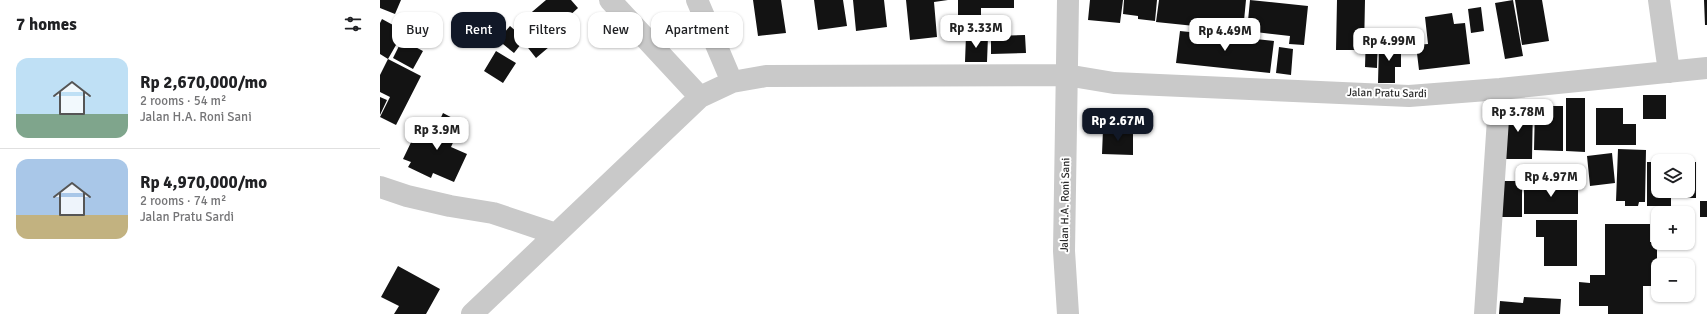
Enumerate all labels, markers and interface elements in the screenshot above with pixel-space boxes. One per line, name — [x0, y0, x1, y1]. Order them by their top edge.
chip: Buy — [392, 12, 443, 48]
chip: Rent — [451, 12, 506, 48]
chip: Filters — [514, 12, 580, 48]
chip: New — [588, 12, 643, 48]
chip: Apartment — [651, 12, 743, 48]
icon: filters — [342, 13, 364, 35]
text: 7 homes — [16, 14, 77, 35]
pin: Rp 3.33M — [935, 15, 1017, 49]
pin: Rp 4.49M — [1184, 18, 1266, 52]
text: Rp 3.33M — [949, 20, 1003, 36]
text: Rp 4.49M — [1198, 23, 1252, 39]
pin: Rp 4.99M — [1348, 28, 1430, 62]
text: Rp 4.99M — [1362, 33, 1416, 49]
text: Rp 2,670,000/mo — [140, 72, 267, 93]
icon: home — [48, 74, 96, 122]
street label: Jalan Pratu Sardi — [1347, 86, 1427, 100]
text: 2 rooms · 54 m² — [140, 93, 226, 109]
pin: Rp 3.78M — [1477, 99, 1559, 133]
text: Rp 3.78M — [1491, 104, 1545, 120]
pin: Rp 2.67M — [1077, 108, 1159, 142]
text: Jalan H.A. Roni Sani — [140, 109, 252, 125]
text: Rp 2.67M — [1091, 113, 1145, 129]
pin: Rp 3.9M — [400, 117, 474, 151]
text: Rp 3.9M — [414, 122, 460, 138]
map controls — [1651, 154, 1695, 302]
button: layers — [1651, 154, 1695, 198]
street label: Jalan H.A. Roni Sani — [1058, 158, 1072, 252]
pin: Rp 4.97M — [1510, 164, 1592, 198]
text: Rp 4.97M — [1524, 169, 1578, 185]
text: Rp 4,970,000/mo — [140, 172, 267, 193]
icon: home — [48, 175, 96, 223]
text: 2 rooms · 74 m² — [140, 193, 226, 209]
button: + — [1651, 206, 1695, 250]
text: Jalan Pratu Sardi — [140, 209, 234, 225]
button: − — [1651, 258, 1695, 302]

